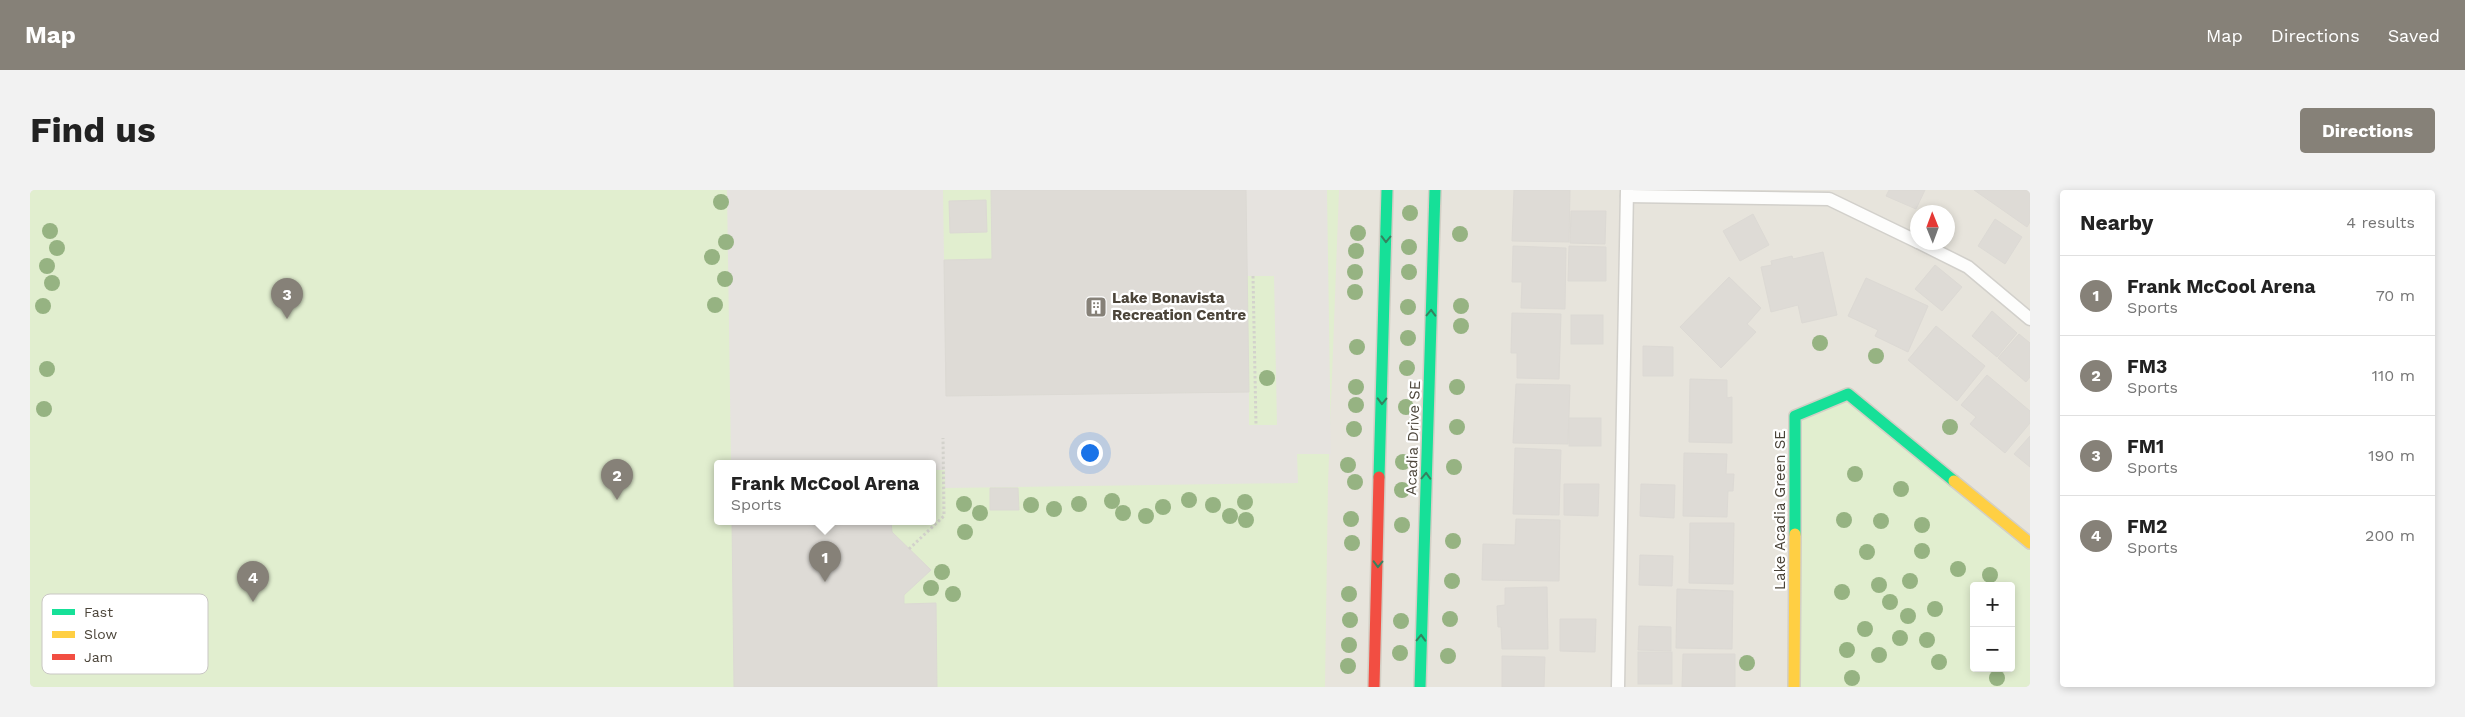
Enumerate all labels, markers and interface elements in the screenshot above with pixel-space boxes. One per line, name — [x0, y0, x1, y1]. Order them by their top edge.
text: Map — [25, 21, 76, 49]
text: Map — [2206, 25, 2243, 46]
text: Directions — [2271, 25, 2360, 46]
text: Saved — [2388, 25, 2440, 46]
button: Directions — [2300, 108, 2435, 153]
text: Find us — [30, 109, 156, 151]
north arrow — [1910, 205, 1955, 250]
text: Nearby — [2080, 210, 2153, 235]
text: 4 results — [2346, 213, 2415, 232]
one-way arrow — [1381, 235, 1391, 243]
text: Frank McCool Arena — [2127, 275, 2315, 298]
pin: 3 — [271, 278, 303, 319]
text: 1 — [2093, 286, 2099, 305]
text: 70 m — [2376, 286, 2415, 305]
place label: Lake Bonavista Recreation Centre — [1112, 289, 1246, 324]
building icon: Lake Bonavista Recreation Centre — [1084, 295, 1108, 319]
text: Sports — [2127, 298, 2178, 317]
one-way arrow — [1426, 309, 1437, 317]
text: FM3 — [2127, 355, 2167, 378]
text: 2 — [2091, 366, 2101, 385]
text: 110 m — [2372, 366, 2415, 385]
text: Sports — [2127, 378, 2178, 397]
street label: Acadia Drive SE — [1402, 380, 1424, 496]
one-way arrow — [1377, 398, 1387, 405]
street label: Lake Acadia Green SE — [1771, 430, 1789, 590]
text: FM1 — [2127, 435, 2164, 458]
your location — [1077, 440, 1103, 466]
text: 3 — [2091, 446, 2101, 465]
text: 190 m — [2368, 446, 2415, 465]
text: Sports — [2127, 458, 2178, 477]
pin: 2 — [601, 459, 633, 500]
popup — [714, 460, 936, 525]
text: Frank McCool Arena — [731, 472, 919, 495]
one-way arrow — [1421, 472, 1432, 480]
text: Sports — [731, 495, 782, 514]
text: FM2 — [2127, 515, 2167, 538]
text: 4 — [2091, 526, 2101, 545]
text: 200 m — [2365, 526, 2415, 545]
text: Sports — [2127, 538, 2178, 557]
pin: 1 — [809, 541, 841, 582]
one-way arrow — [1373, 560, 1383, 568]
pin: 4 — [237, 561, 269, 602]
map controls — [1970, 582, 2015, 672]
button: + — [1970, 582, 2015, 627]
legend — [42, 594, 208, 674]
text: Fast — [84, 604, 113, 620]
text: Slow — [84, 626, 117, 642]
button: − — [1970, 627, 2015, 672]
one-way arrow — [1416, 634, 1427, 642]
text: Jam — [84, 649, 113, 665]

